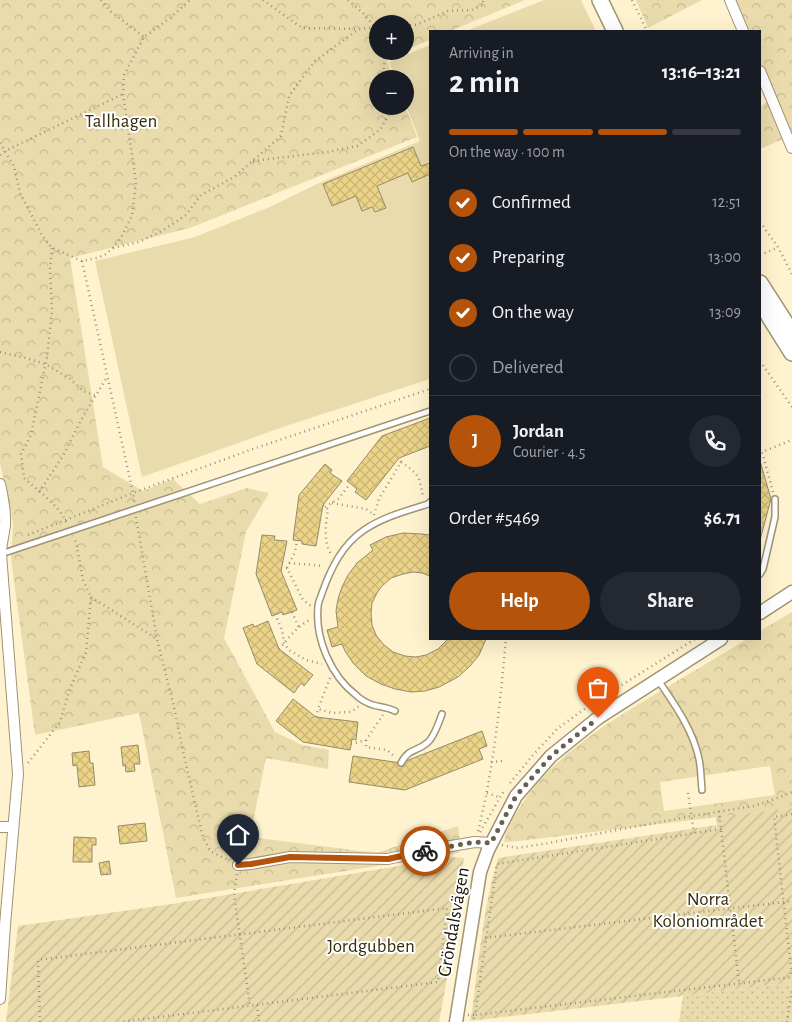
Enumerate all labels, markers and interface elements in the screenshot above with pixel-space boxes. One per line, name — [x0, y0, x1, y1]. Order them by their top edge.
map controls — [369, 15, 414, 115]
button: + — [369, 15, 414, 60]
text: Arriving in — [449, 45, 514, 61]
text: 13:16–13:21 — [662, 63, 741, 82]
text: 2 min — [449, 66, 520, 98]
button: − — [369, 70, 414, 115]
park label: Tallhagen — [85, 112, 157, 131]
text: On the way · 100 m — [449, 144, 565, 160]
icon: check — [449, 189, 477, 217]
text: Confirmed — [492, 193, 571, 212]
text: 12:51 — [712, 194, 741, 210]
icon: check — [449, 244, 477, 272]
text: Preparing — [492, 248, 565, 267]
text: 13:00 — [708, 249, 741, 265]
icon: check — [449, 299, 477, 327]
text: On the way — [492, 303, 574, 322]
text: 13:09 — [709, 304, 741, 320]
text: Delivered — [492, 358, 564, 377]
button: phone — [689, 415, 741, 467]
text: Jordan — [513, 422, 564, 441]
text: J — [472, 431, 478, 450]
text: Courier · 4.5 — [513, 444, 585, 460]
text: Order #5469 — [449, 509, 540, 528]
text: $6.71 — [704, 509, 741, 528]
button: Help — [449, 572, 590, 630]
button: Share — [600, 572, 741, 630]
pin — [577, 667, 619, 718]
icon: bag — [584, 674, 612, 702]
pin — [217, 814, 259, 865]
icon: home — [224, 821, 252, 849]
courier — [400, 826, 450, 876]
icon: bike — [411, 837, 439, 865]
street label: Gröndalsvägen — [435, 866, 473, 978]
park label: Norra Koloniområdet — [652, 890, 764, 931]
park label: Jordgubben — [327, 937, 415, 956]

